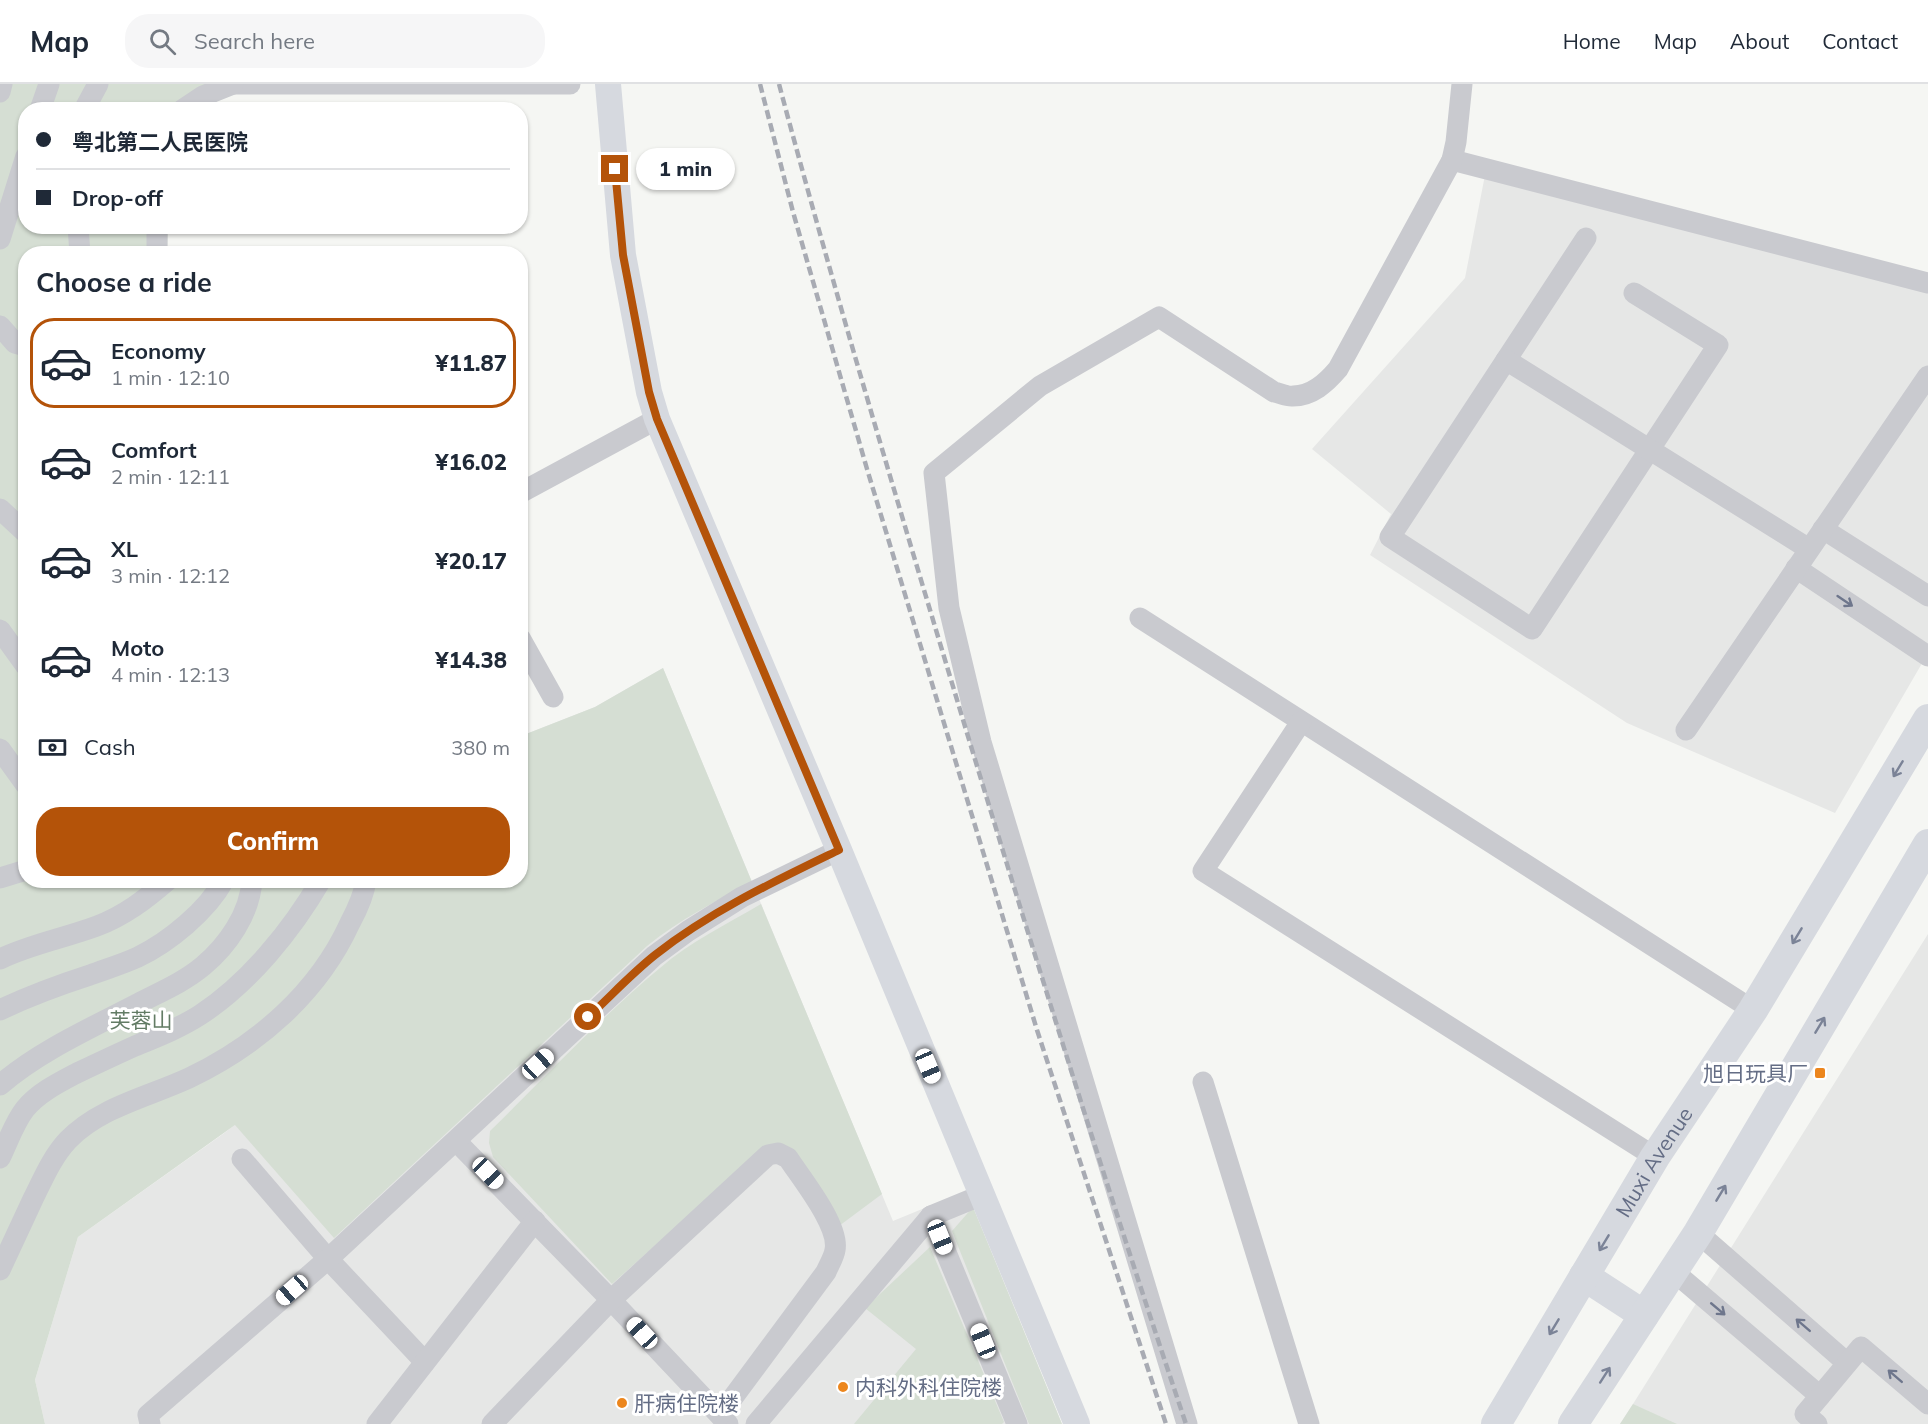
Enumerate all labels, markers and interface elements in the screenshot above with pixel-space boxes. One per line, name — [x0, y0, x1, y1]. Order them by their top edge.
search box — [125, 14, 545, 68]
text: Map — [30, 24, 89, 59]
icon: search — [146, 25, 179, 58]
text: Search here — [194, 27, 315, 55]
text: Home — [1563, 28, 1621, 54]
text: Map — [1654, 28, 1697, 54]
text: About — [1730, 28, 1789, 54]
text: Contact — [1822, 28, 1898, 54]
text: 粤北第二人民医院 — [72, 128, 248, 156]
callout: 1 min — [636, 148, 735, 190]
route end — [601, 155, 628, 182]
text: 1 min — [659, 156, 712, 181]
text: Drop-off — [72, 184, 163, 212]
text: Choose a ride — [36, 265, 212, 299]
icon: car — [39, 336, 93, 390]
text: Economy — [111, 337, 206, 365]
text: ¥11.87 — [435, 349, 507, 377]
text: 1 min · 12:10 — [111, 365, 230, 390]
icon: car — [39, 435, 93, 489]
text: Comfort — [111, 436, 197, 464]
text: ¥16.02 — [435, 448, 507, 476]
text: 2 min · 12:11 — [111, 464, 230, 489]
icon: car — [39, 534, 93, 588]
text: XL — [111, 535, 138, 563]
text: ¥20.17 — [435, 547, 507, 575]
text: 3 min · 12:12 — [111, 563, 230, 588]
one-way arrow — [1836, 595, 1853, 607]
icon: car — [39, 633, 93, 687]
text: Moto — [111, 634, 164, 662]
text: ¥14.38 — [435, 646, 507, 674]
text: 4 min · 12:13 — [111, 662, 230, 687]
icon: cash — [36, 731, 69, 764]
text: Cash — [84, 733, 136, 761]
text: 380 m — [451, 735, 510, 760]
one-way arrow — [1891, 760, 1903, 777]
button: Confirm — [36, 807, 510, 876]
one-way arrow — [1791, 927, 1803, 944]
route start — [574, 1003, 601, 1030]
park label: 芙蓉山 — [110, 1007, 173, 1033]
one-way arrow — [1815, 1017, 1827, 1034]
car — [519, 1045, 557, 1083]
car — [913, 1046, 943, 1086]
place label: 旭日玩具厂 — [1703, 1060, 1808, 1086]
marker: 旭日玩具厂 — [1813, 1066, 1827, 1080]
street label: Muxi Avenue — [1609, 1102, 1698, 1221]
car — [469, 1154, 507, 1192]
one-way arrow — [1716, 1185, 1728, 1202]
car — [925, 1217, 955, 1257]
one-way arrow — [1597, 1234, 1609, 1251]
car — [273, 1271, 311, 1309]
one-way arrow — [1710, 1302, 1725, 1316]
car — [623, 1314, 661, 1352]
one-way arrow — [1548, 1318, 1560, 1335]
one-way arrow — [1796, 1318, 1811, 1332]
car — [968, 1321, 998, 1361]
one-way arrow — [1599, 1367, 1611, 1384]
one-way arrow — [1887, 1369, 1903, 1382]
place label: 内科外科住院楼 — [855, 1374, 1002, 1400]
marker: 内科外科住院楼 — [836, 1380, 850, 1394]
place label: 肝病住院楼 — [634, 1390, 739, 1416]
marker: 肝病住院楼 — [615, 1396, 629, 1410]

